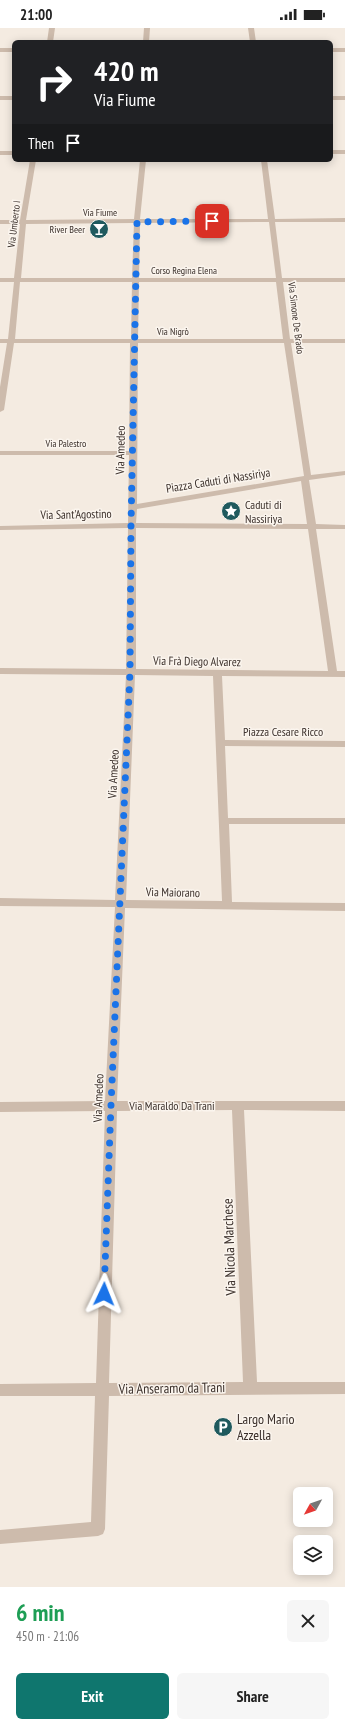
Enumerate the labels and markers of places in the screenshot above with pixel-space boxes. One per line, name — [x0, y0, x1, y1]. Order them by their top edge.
pin — [195, 204, 229, 238]
bar icon: River Beer — [88, 218, 110, 240]
place label: River Beer — [50, 223, 85, 236]
place label: Caduti di Nassiriya — [245, 497, 282, 526]
place icon: Caduti di Nassiriya — [220, 500, 242, 522]
place label: Largo Mario Azzella — [237, 1410, 295, 1444]
parking icon: Largo Mario Azzella — [212, 1416, 234, 1438]

